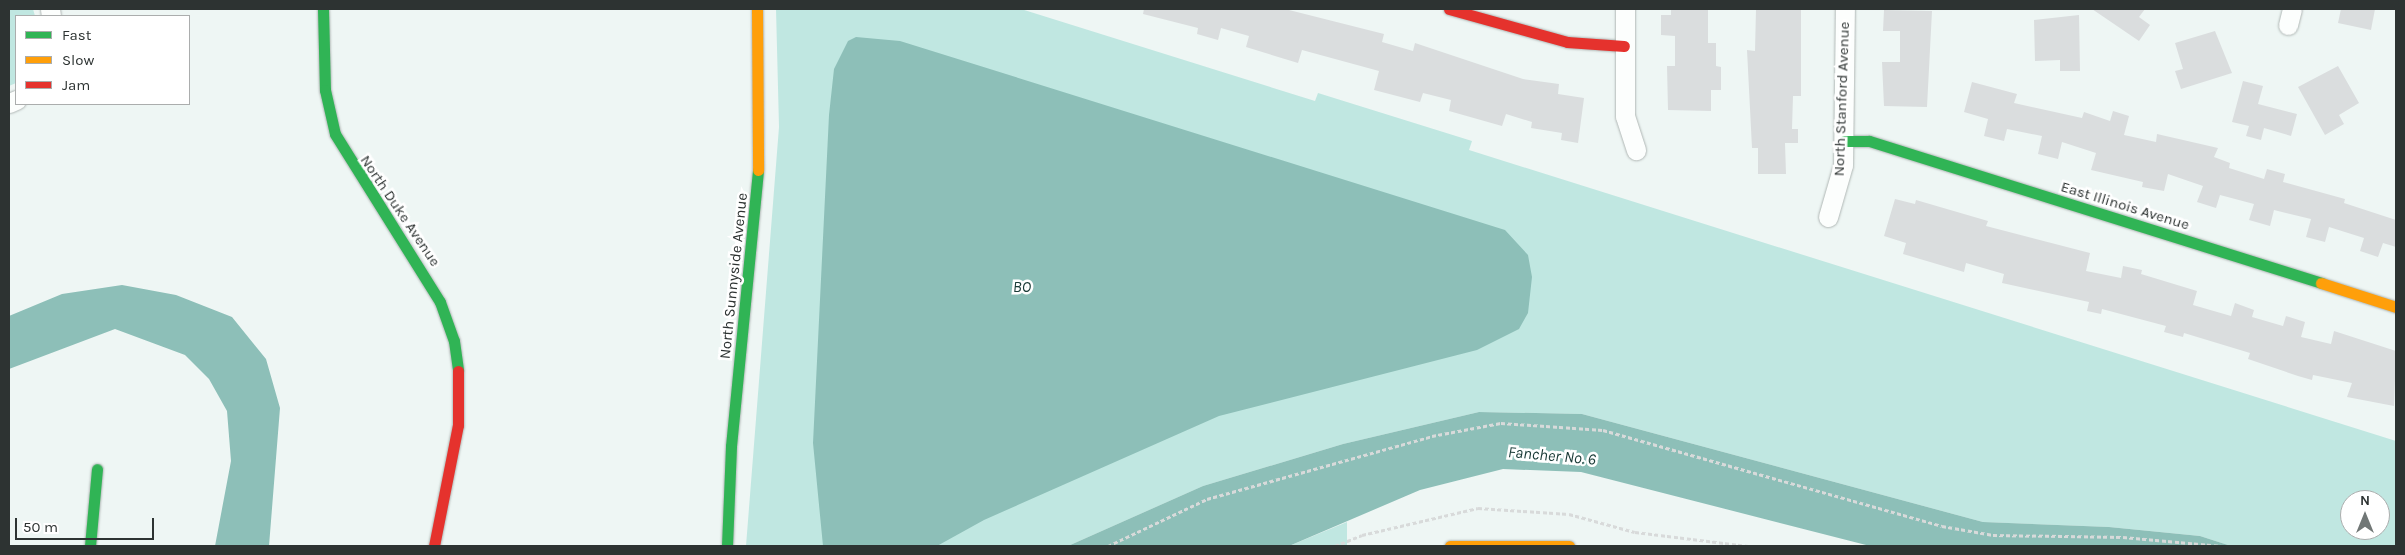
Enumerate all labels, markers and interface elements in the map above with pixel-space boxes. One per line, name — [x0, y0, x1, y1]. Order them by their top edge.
legend — [15, 15, 190, 105]
street label: North Stanford Avenue — [1830, 21, 1854, 177]
text: Fast — [62, 26, 91, 44]
text: Slow — [62, 51, 94, 69]
text: Jam — [62, 76, 90, 94]
street label: North Duke Avenue — [356, 152, 444, 270]
street label: East Illinois Avenue — [2059, 178, 2191, 234]
street label: North Sunnyside Avenue — [716, 192, 752, 360]
water label: BO — [1013, 277, 1031, 297]
water label: Fancher No. 6 — [1507, 443, 1597, 469]
north arrow — [2340, 490, 2390, 540]
text: N — [2360, 492, 2370, 509]
scale bar — [18, 508, 156, 540]
text: 50 m — [23, 518, 58, 536]

